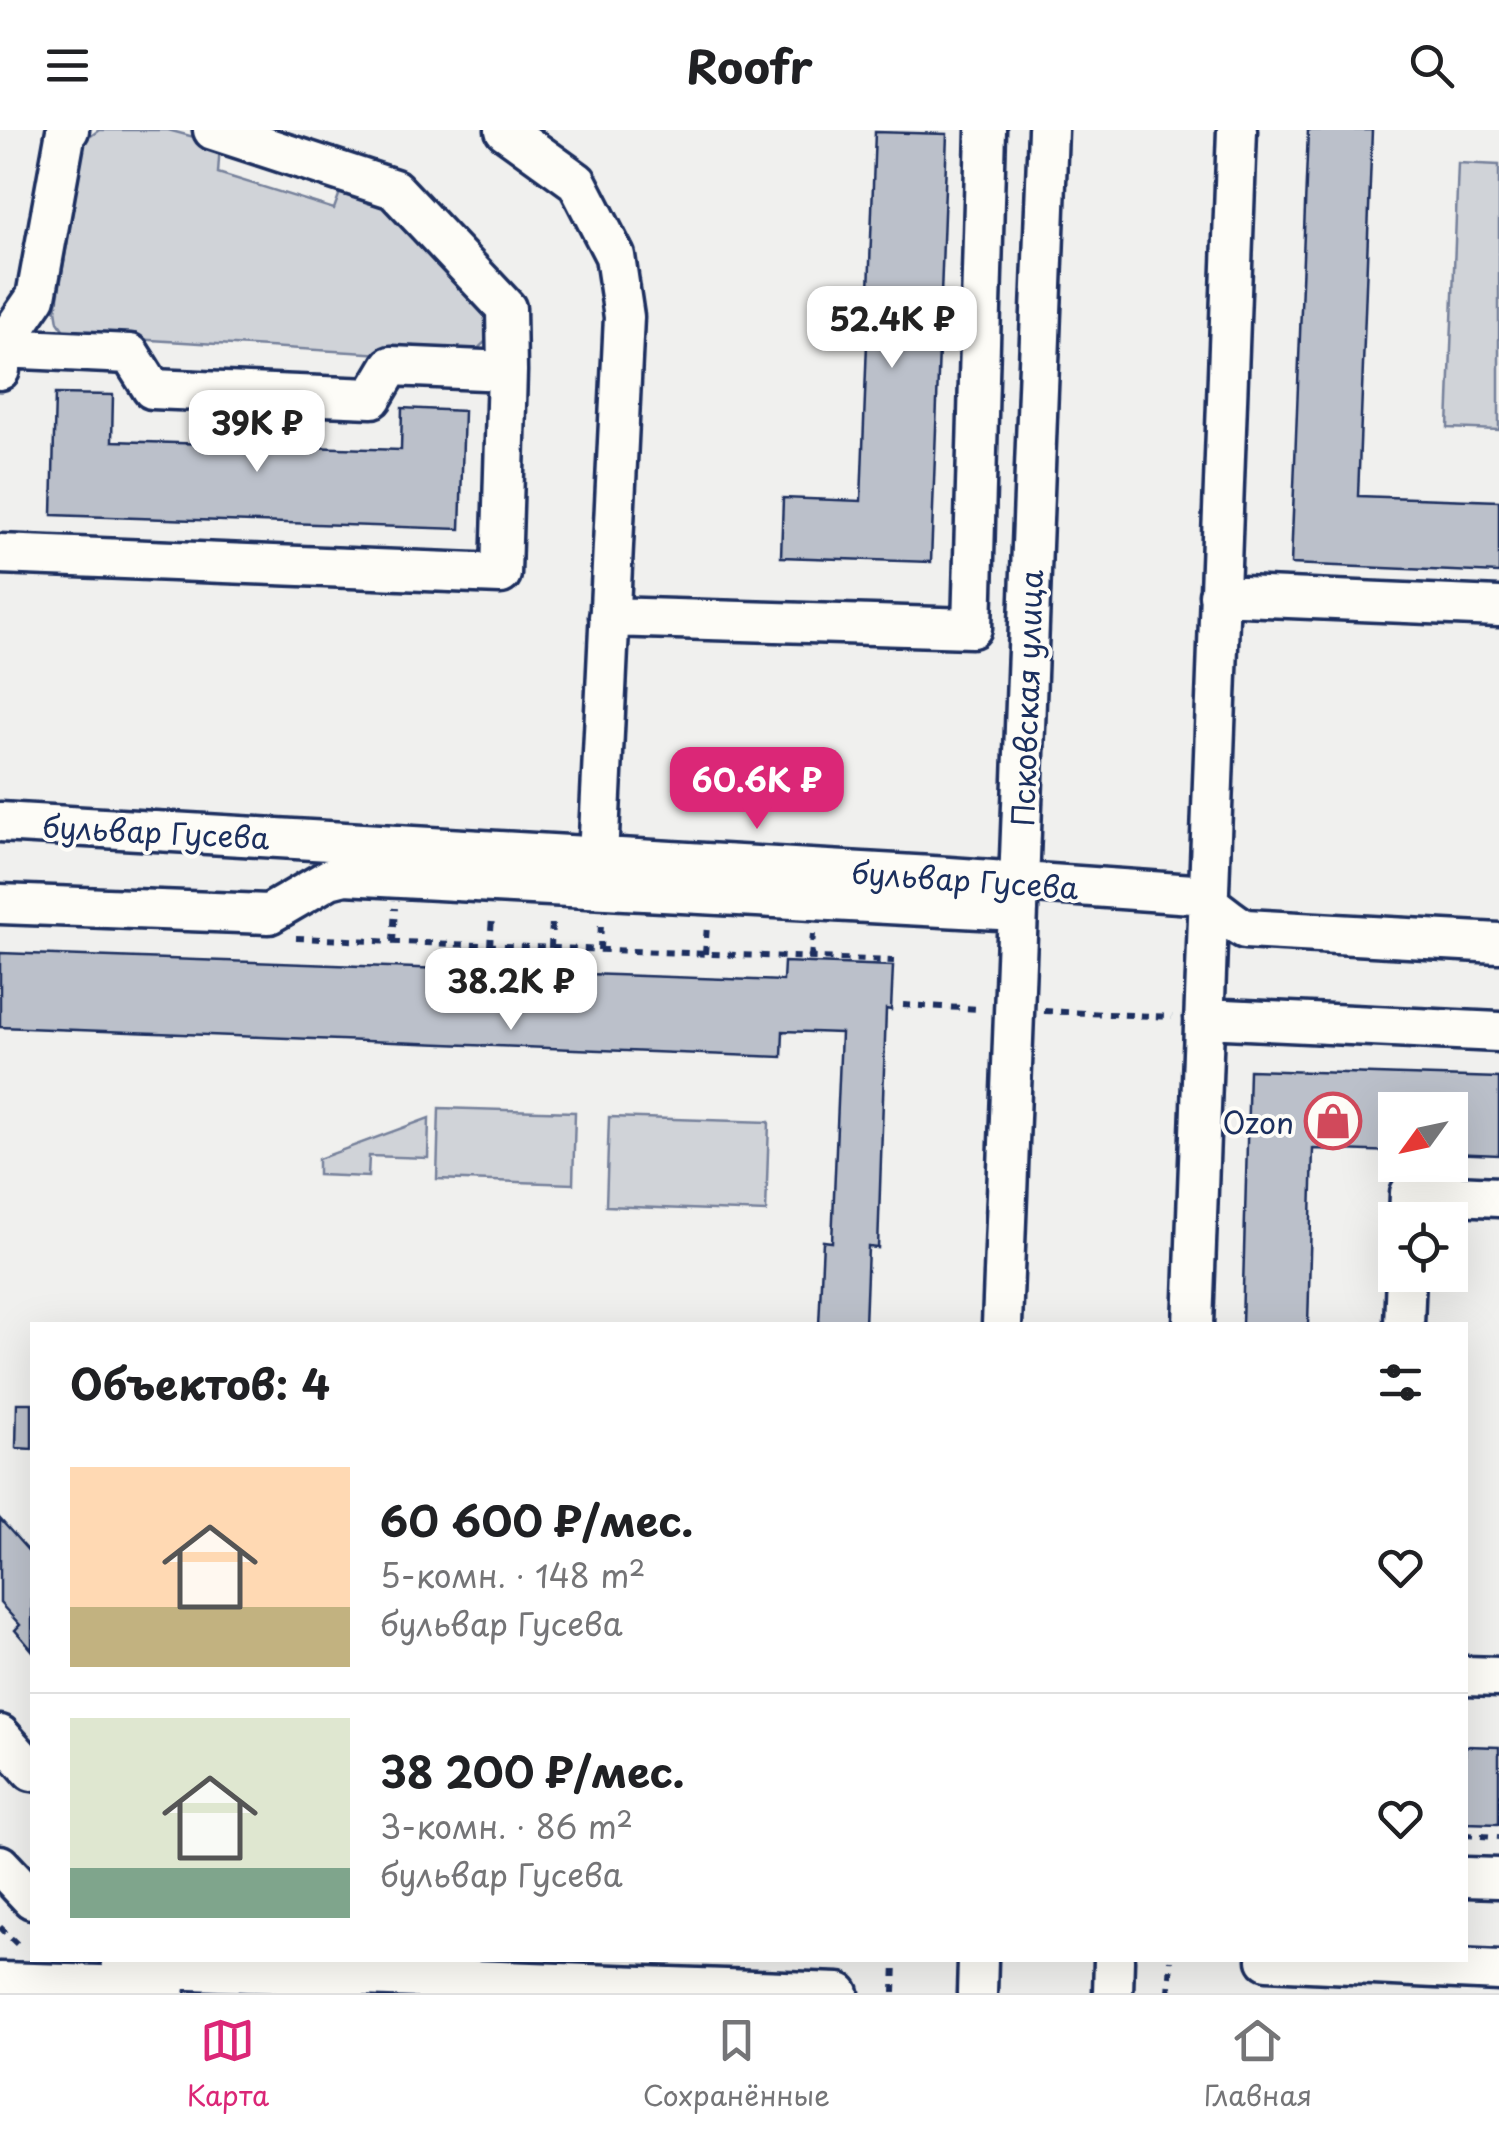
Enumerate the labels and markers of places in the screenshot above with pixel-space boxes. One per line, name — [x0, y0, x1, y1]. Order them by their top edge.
pin: 52.4K ₽ — [800, 286, 984, 371]
pin: 39K ₽ — [187, 390, 327, 475]
pin: 60.6K ₽ — [665, 747, 849, 832]
pin: 38.2K ₽ — [419, 948, 603, 1033]
shop icon: Ozon — [1303, 1091, 1363, 1151]
place label: Ozon — [1222, 1099, 1294, 1144]

